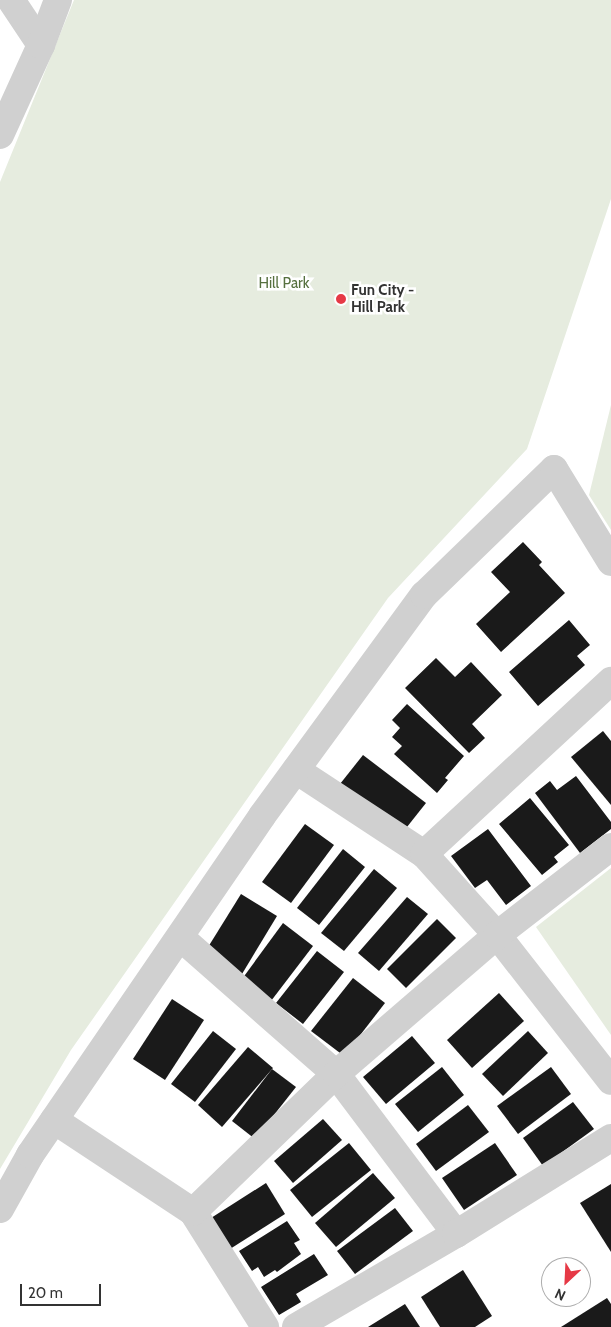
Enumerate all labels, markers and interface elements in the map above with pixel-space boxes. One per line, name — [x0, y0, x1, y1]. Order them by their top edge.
park label: Hill Park — [258, 275, 310, 293]
place label: Fun City - Hill Park — [351, 281, 414, 316]
marker: Fun City - Hill Park — [335, 293, 347, 305]
north arrow — [541, 1257, 591, 1307]
scale bar — [22, 1274, 104, 1306]
text: 20 m — [28, 1284, 63, 1302]
text: N — [552, 1284, 568, 1305]

